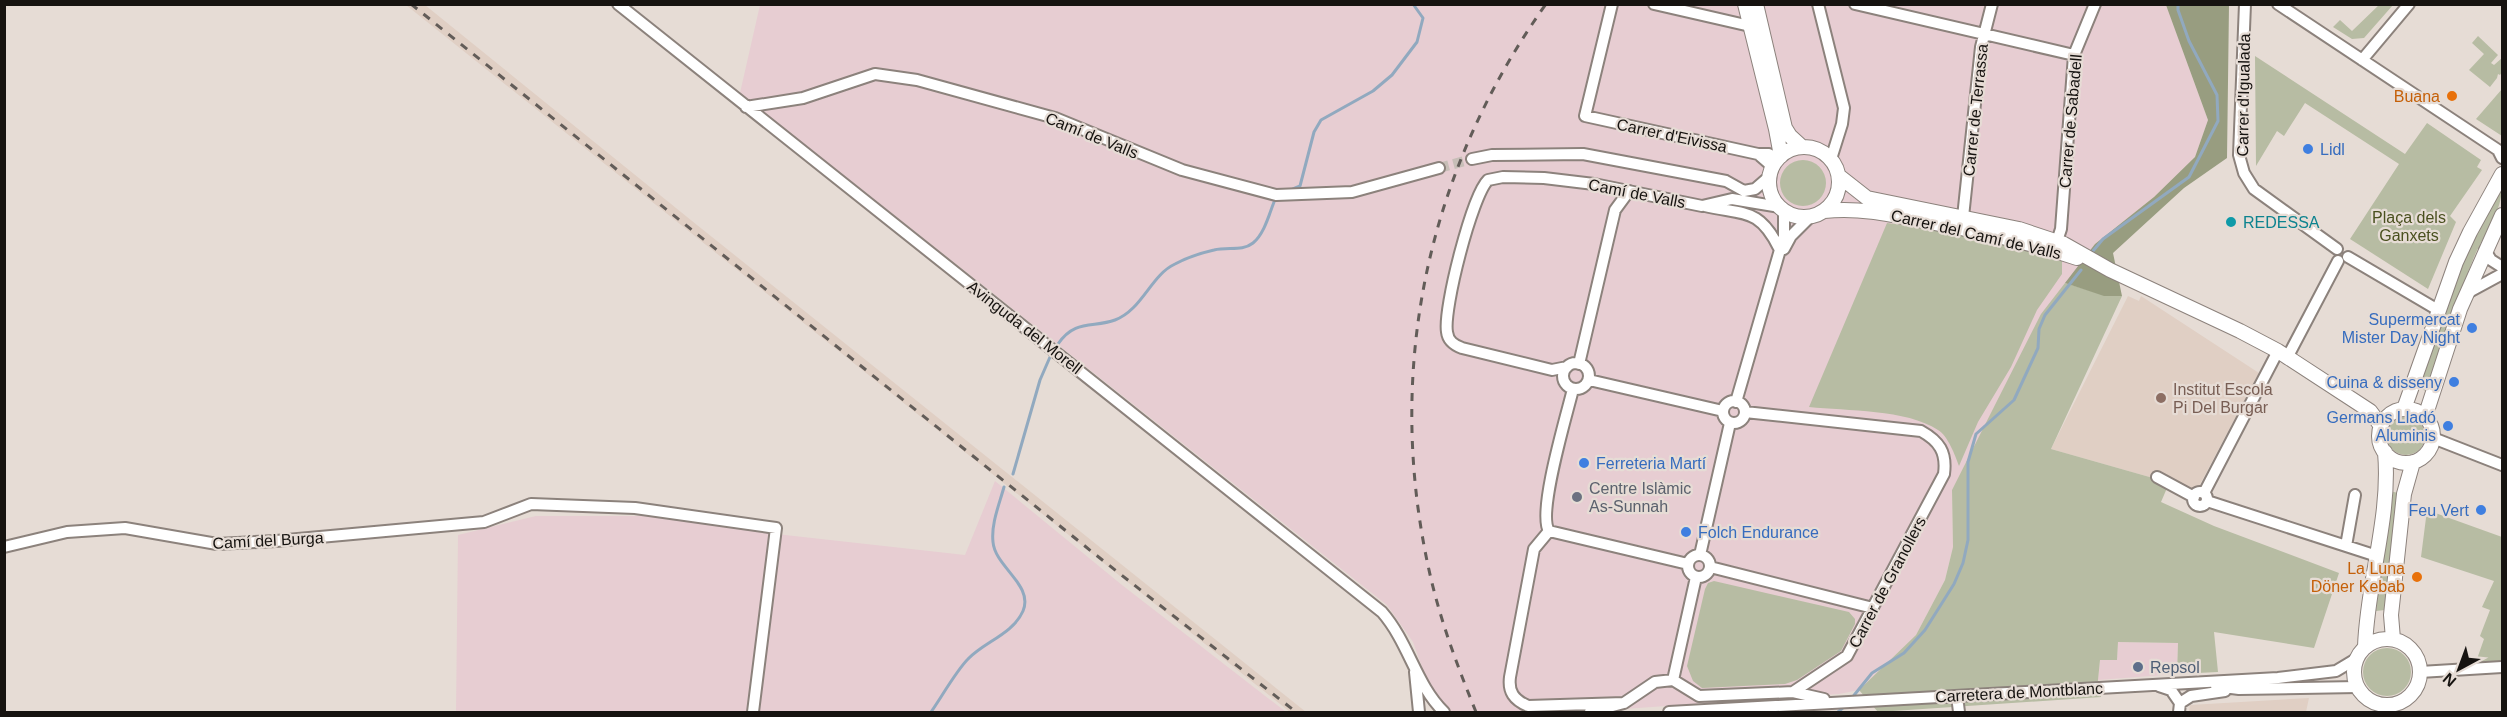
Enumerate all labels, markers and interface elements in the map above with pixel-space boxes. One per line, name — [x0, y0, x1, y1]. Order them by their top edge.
street label: Carrer d'Igualada — [2234, 33, 2253, 157]
street label: Carrer de Terrassa — [1960, 43, 1991, 177]
street label: Carrer de Sabadell — [2056, 53, 2085, 189]
place label: Buana — [2394, 88, 2440, 105]
marker: Buana — [2445, 89, 2459, 103]
street label: Camí de Valls — [1043, 109, 1141, 162]
street label: Carrer d'Eivissa — [1615, 115, 1729, 156]
place label: Lidl — [2320, 141, 2345, 158]
marker: Lidl — [2301, 142, 2315, 156]
street label: Camí de Valls — [1587, 176, 1687, 211]
street label: Carrer del Camí de Valls — [1889, 207, 2063, 262]
park label: Plaça dels Ganxets — [2372, 209, 2446, 244]
place label: REDESSA — [2243, 214, 2320, 231]
marker: REDESSA — [2224, 215, 2238, 229]
street label: Avinguda del Morell — [964, 278, 1085, 377]
place label: Supermercat Mister Day Night — [2342, 311, 2461, 346]
marker: Supermercat Mister Day Night — [2465, 321, 2479, 335]
place label: Cuina & disseny — [2326, 374, 2442, 391]
marker: Cuina & disseny — [2447, 375, 2461, 389]
place label: Institut Escola Pi Del Burgar — [2173, 381, 2273, 416]
marker: Institut Escola Pi Del Burgar — [2154, 391, 2168, 405]
place label: Germans Lladó Aluminis — [2327, 409, 2436, 444]
marker: Germans Lladó Aluminis — [2441, 419, 2455, 433]
place label: Ferreteria Martí — [1596, 455, 1707, 472]
marker: Ferreteria Martí — [1577, 456, 1591, 470]
place label: Centre Islàmic As-Sunnah — [1589, 480, 1691, 515]
marker: Centre Islàmic As-Sunnah — [1570, 490, 1584, 504]
place label: Feu Vert — [2409, 502, 2470, 519]
marker: Feu Vert — [2474, 503, 2488, 517]
street label: Carrer de Granollers — [1846, 514, 1929, 651]
place label: Folch Endurance — [1698, 524, 1819, 541]
marker: Folch Endurance — [1679, 525, 1693, 539]
street label: Camí del Burga — [212, 529, 324, 552]
place label: La Luna Döner Kebab — [2311, 560, 2405, 595]
marker: La Luna Döner Kebab — [2410, 570, 2424, 584]
north arrow — [2429, 639, 2489, 699]
place label: Repsol — [2150, 659, 2200, 676]
marker: Repsol — [2131, 660, 2145, 674]
text: N — [2440, 670, 2459, 690]
street label: Carretera de Montblanc — [1935, 680, 2103, 705]

